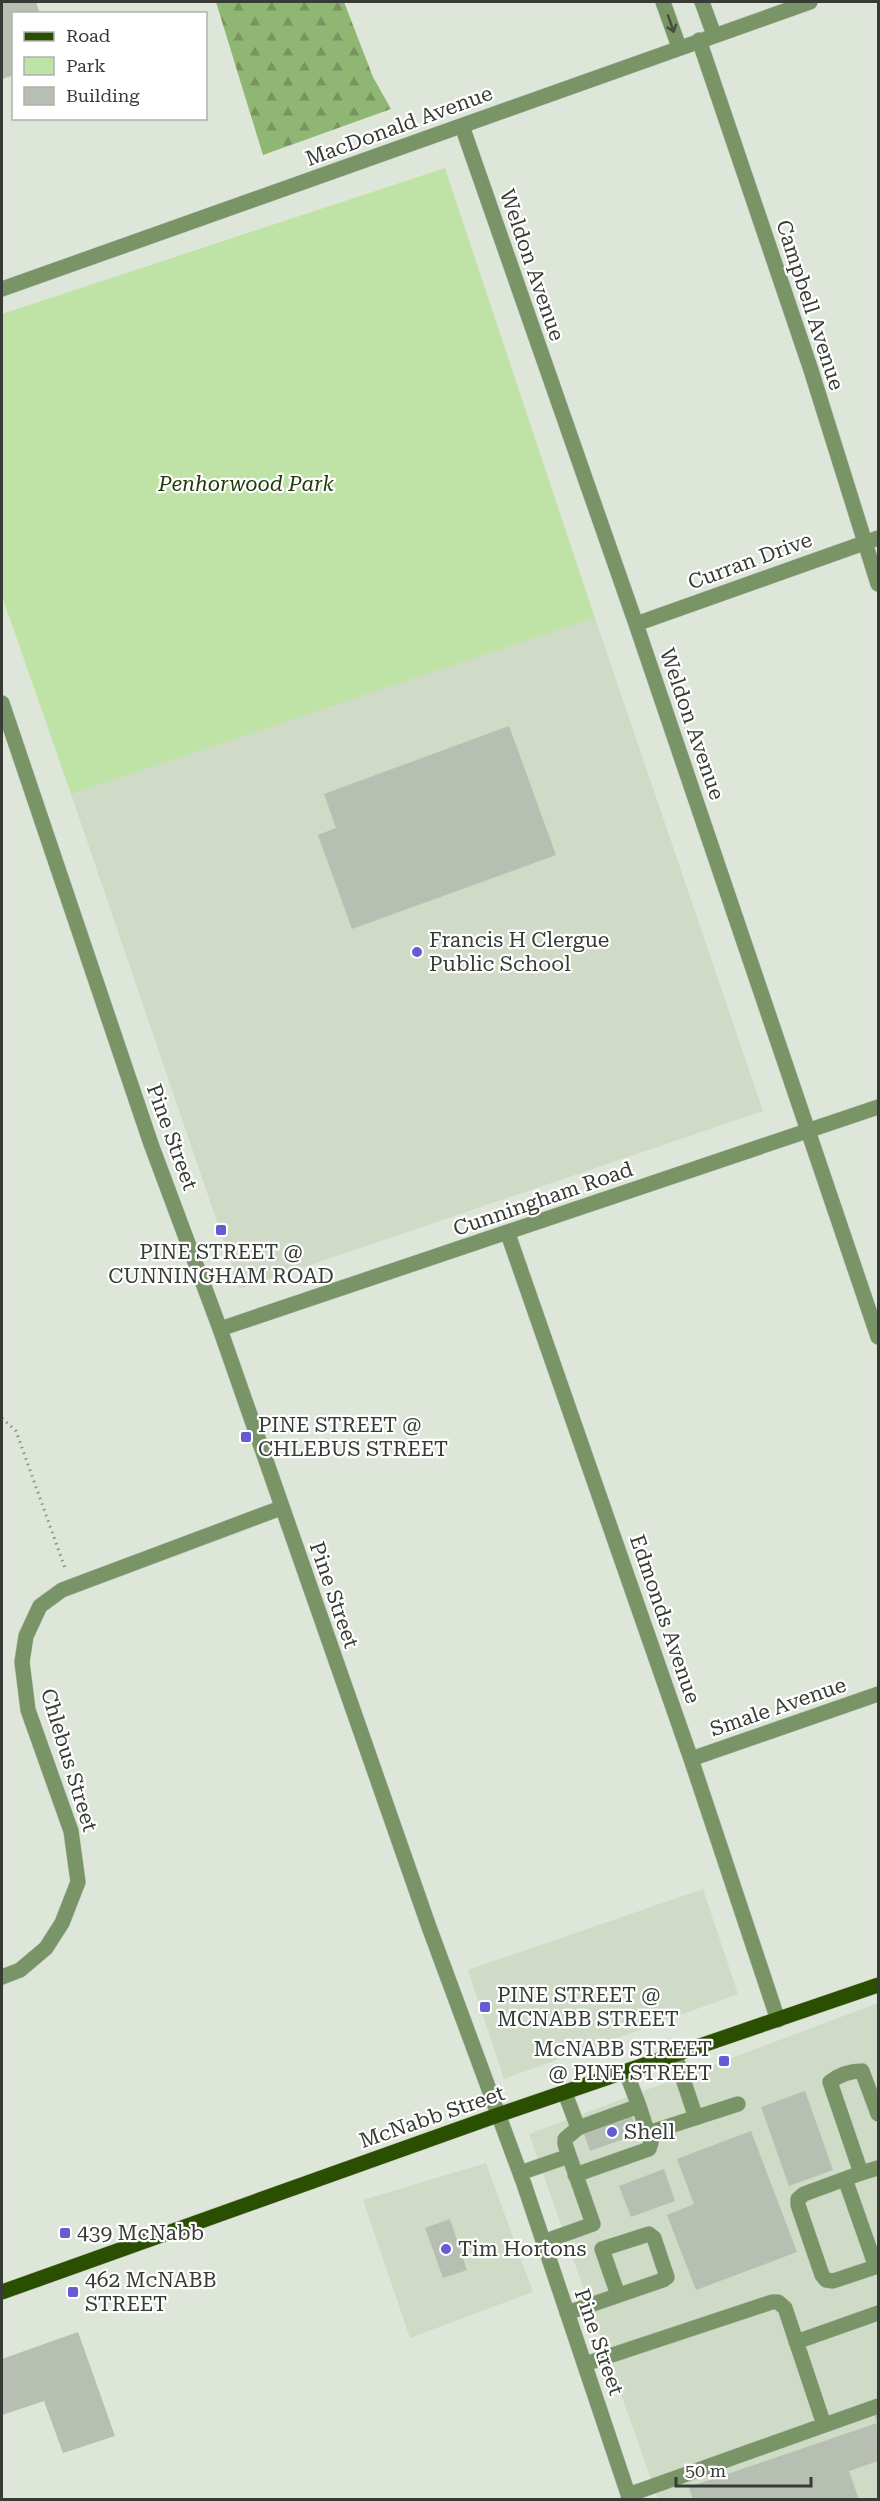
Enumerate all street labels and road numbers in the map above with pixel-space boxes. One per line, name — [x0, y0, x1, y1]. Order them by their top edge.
street label: MacDonald Avenue — [302, 81, 496, 171]
street label: Weldon Avenue — [495, 186, 569, 344]
street label: Campbell Avenue — [771, 217, 849, 393]
street label: Curran Drive — [685, 527, 815, 595]
street label: Weldon Avenue — [655, 645, 729, 803]
street label: Pine Street — [142, 1081, 202, 1193]
street label: Cunningham Road — [450, 1157, 637, 1241]
street label: Edmonds Avenue — [625, 1532, 705, 1706]
street label: Pine Street — [305, 1539, 363, 1651]
street label: Smale Avenue — [707, 1673, 849, 1741]
street label: Chlebus Street — [36, 1686, 102, 1835]
street label: McNabb Street — [356, 2081, 508, 2153]
street label: Pine Street — [570, 2286, 628, 2398]

